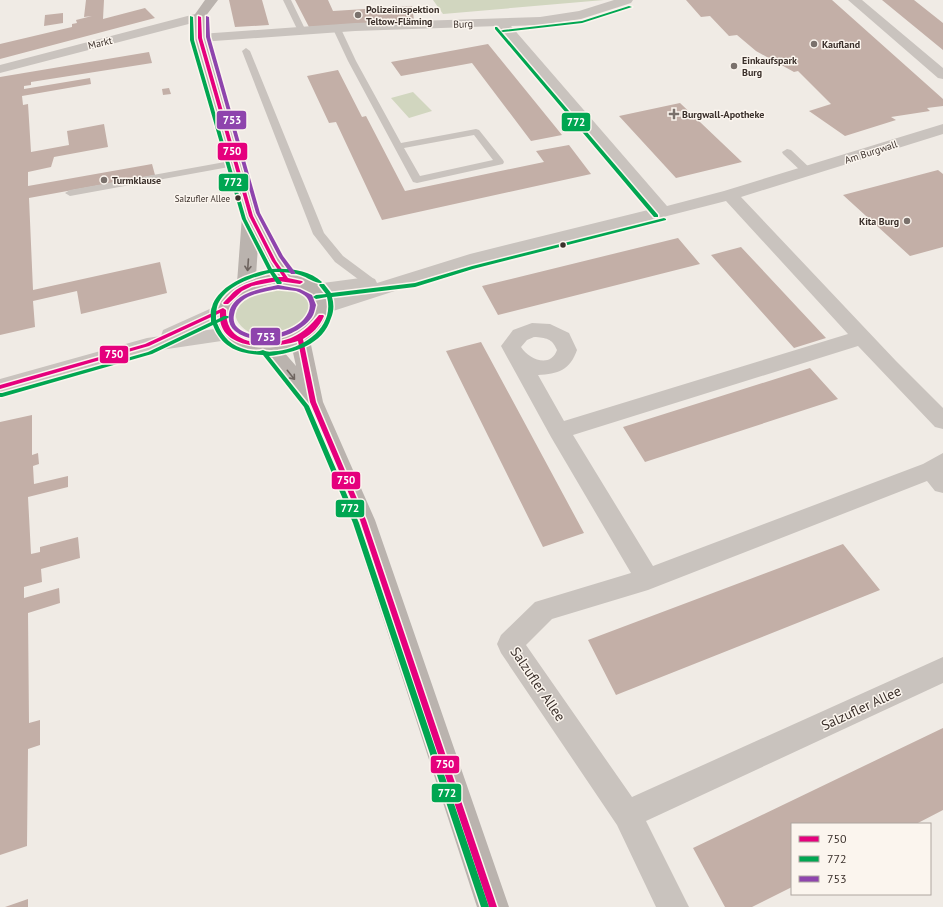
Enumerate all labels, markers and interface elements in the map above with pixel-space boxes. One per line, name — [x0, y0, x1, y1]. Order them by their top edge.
place label: Polizeiinspektion Teltow-Fläming — [366, 3, 439, 28]
marker: Polizeiinspektion Teltow-Fläming — [353, 10, 363, 20]
street label: Burg — [453, 17, 473, 31]
street label: Markt — [87, 34, 114, 52]
place label: Kaufland — [822, 38, 860, 51]
marker: Kaufland — [809, 39, 819, 49]
place label: Einkaufspark Burg — [742, 54, 797, 79]
marker: Einkaufspark Burg — [729, 61, 739, 71]
place label: Burgwall-Apotheke — [682, 108, 764, 121]
marker: Burgwall-Apotheke — [669, 109, 679, 119]
line badge: 753 — [216, 110, 247, 130]
line badge: 772 — [561, 112, 591, 132]
text: 753 — [223, 113, 241, 127]
text: 772 — [567, 115, 585, 129]
street label: Am Burgwall — [843, 137, 899, 167]
line badge: 750 — [217, 142, 248, 161]
text: 750 — [223, 144, 241, 158]
line badge: 772 — [218, 173, 249, 192]
place label: Turmklause — [112, 174, 161, 187]
marker: Turmklause — [99, 175, 109, 185]
text: 772 — [224, 175, 242, 189]
place label: Salzufler Allee — [175, 193, 230, 204]
marker: Salzufler Allee — [233, 193, 243, 203]
place label: Kita Burg — [859, 215, 899, 228]
marker: Kita Burg — [902, 216, 912, 226]
unlabelled marker — [558, 240, 568, 250]
one-way arrow — [244, 258, 251, 271]
line badge: 753 — [250, 327, 281, 346]
text: 753 — [257, 330, 275, 344]
line badge: 750 — [99, 345, 129, 364]
text: 750 — [105, 347, 123, 361]
one-way arrow — [286, 369, 295, 380]
line badge: 750 — [331, 471, 361, 490]
text: 750 — [337, 473, 355, 487]
line badge: 772 — [335, 499, 365, 518]
text: 772 — [341, 501, 359, 515]
street label: Salzufler Allee — [506, 643, 570, 725]
street label: Salzufler Allee — [818, 682, 904, 734]
line badge: 750 — [430, 755, 460, 774]
text: 750 — [436, 757, 454, 771]
line badge: 772 — [431, 783, 462, 803]
text: 772 — [438, 786, 456, 800]
legend — [791, 823, 931, 895]
text: 750 — [827, 831, 847, 846]
text: 772 — [827, 851, 847, 866]
text: 753 — [827, 871, 847, 886]

